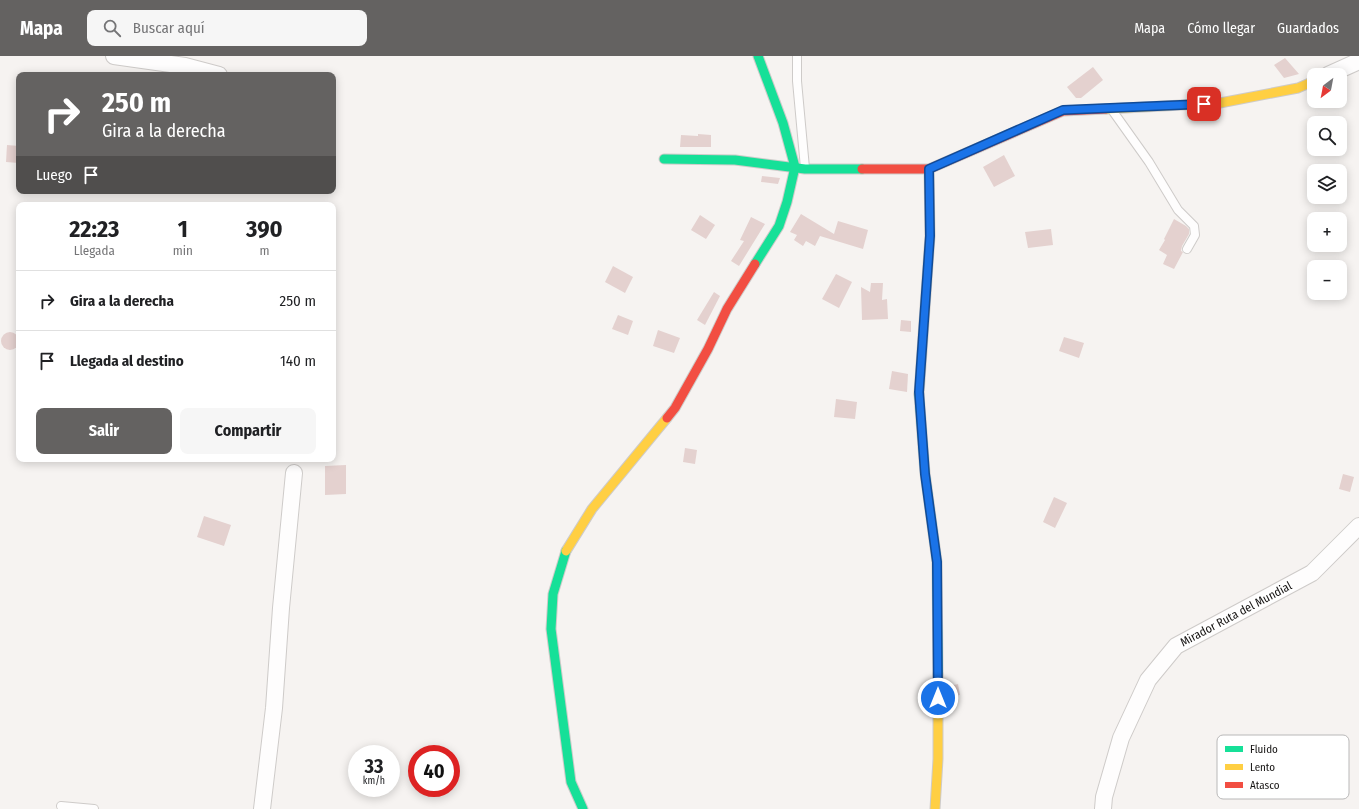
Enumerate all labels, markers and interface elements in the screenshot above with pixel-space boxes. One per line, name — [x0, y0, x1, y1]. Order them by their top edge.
search box — [87, 10, 367, 46]
text: Mapa — [20, 17, 63, 40]
icon: search — [101, 17, 123, 39]
text: Buscar aquí — [133, 19, 205, 37]
text: Mapa — [1134, 20, 1165, 37]
text: Cómo llegar — [1187, 20, 1255, 37]
text: Guardados — [1277, 20, 1339, 37]
north arrow — [1307, 68, 1347, 108]
map controls — [1307, 68, 1347, 300]
text: 250 m — [102, 86, 171, 119]
pin — [1187, 87, 1221, 121]
icon: right — [36, 88, 88, 140]
icon: arrive — [1193, 93, 1215, 115]
button: search — [1307, 116, 1347, 156]
text: Gira a la derecha — [102, 120, 226, 142]
icon: arrive — [80, 164, 102, 186]
button: layers — [1307, 164, 1347, 204]
text: Luego — [36, 166, 72, 184]
button: + — [1307, 212, 1347, 252]
text: 22:23 — [69, 215, 119, 243]
text: 1 — [178, 215, 188, 243]
text: 390 — [246, 215, 283, 243]
text: Llegada — [74, 243, 115, 258]
text: min — [173, 243, 193, 258]
text: m — [259, 243, 269, 258]
button: − — [1307, 260, 1347, 300]
icon: right — [36, 290, 58, 312]
text: Gira a la derecha — [70, 292, 174, 310]
text: 250 m — [280, 292, 316, 310]
icon: arrive — [36, 350, 58, 372]
text: Llegada al destino — [70, 352, 184, 370]
text: 140 m — [280, 352, 316, 370]
button: Salir — [36, 408, 172, 454]
button: Compartir — [180, 408, 316, 454]
street label: Mirador Ruta del Mundial — [1178, 579, 1294, 649]
position arrow — [917, 677, 959, 719]
legend — [1217, 735, 1349, 799]
text: Fluido — [1250, 743, 1278, 756]
speed limit sign: 40 — [408, 745, 460, 797]
text: 33 — [365, 754, 383, 778]
text: Lento — [1250, 761, 1275, 774]
text: km/h — [363, 775, 385, 787]
text: Atasco — [1250, 779, 1280, 792]

